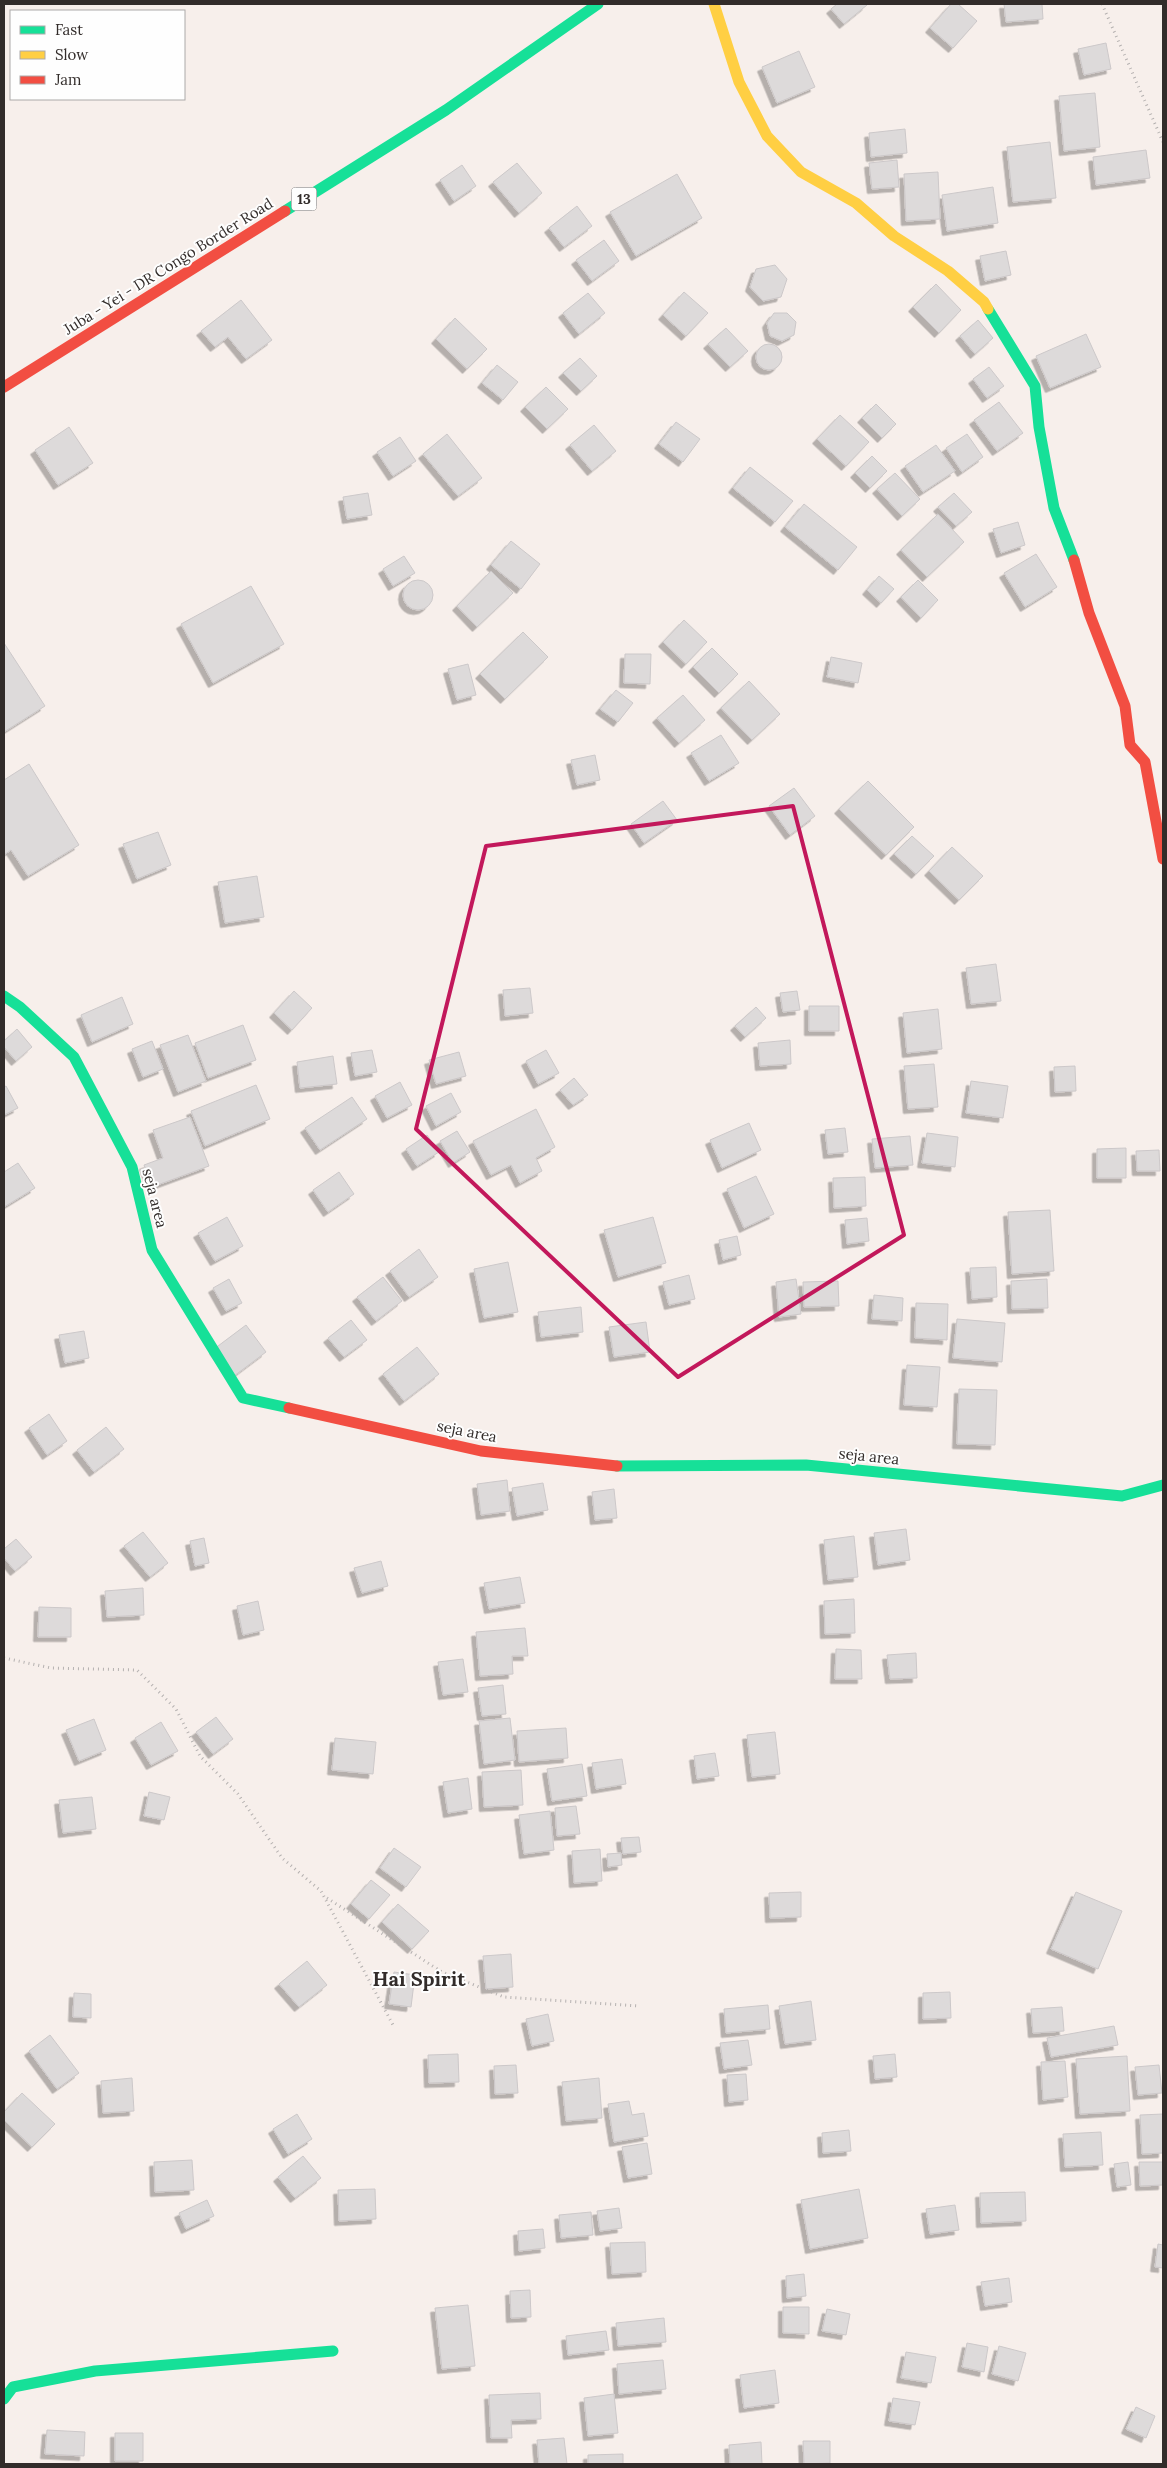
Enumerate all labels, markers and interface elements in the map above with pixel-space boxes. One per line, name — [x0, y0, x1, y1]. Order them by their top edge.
legend — [10, 10, 185, 100]
text: Fast — [55, 20, 83, 39]
text: Slow — [55, 45, 88, 64]
text: Jam — [54, 70, 82, 89]
road number: 13 — [292, 188, 316, 210]
street label: Juba - Yei - DR Congo Border Road — [59, 194, 276, 339]
street label: seja area — [138, 1166, 172, 1230]
street label: seja area — [435, 1416, 499, 1446]
street label: seja area — [838, 1443, 900, 1469]
district label: Hai Spirit — [373, 1966, 466, 1991]

